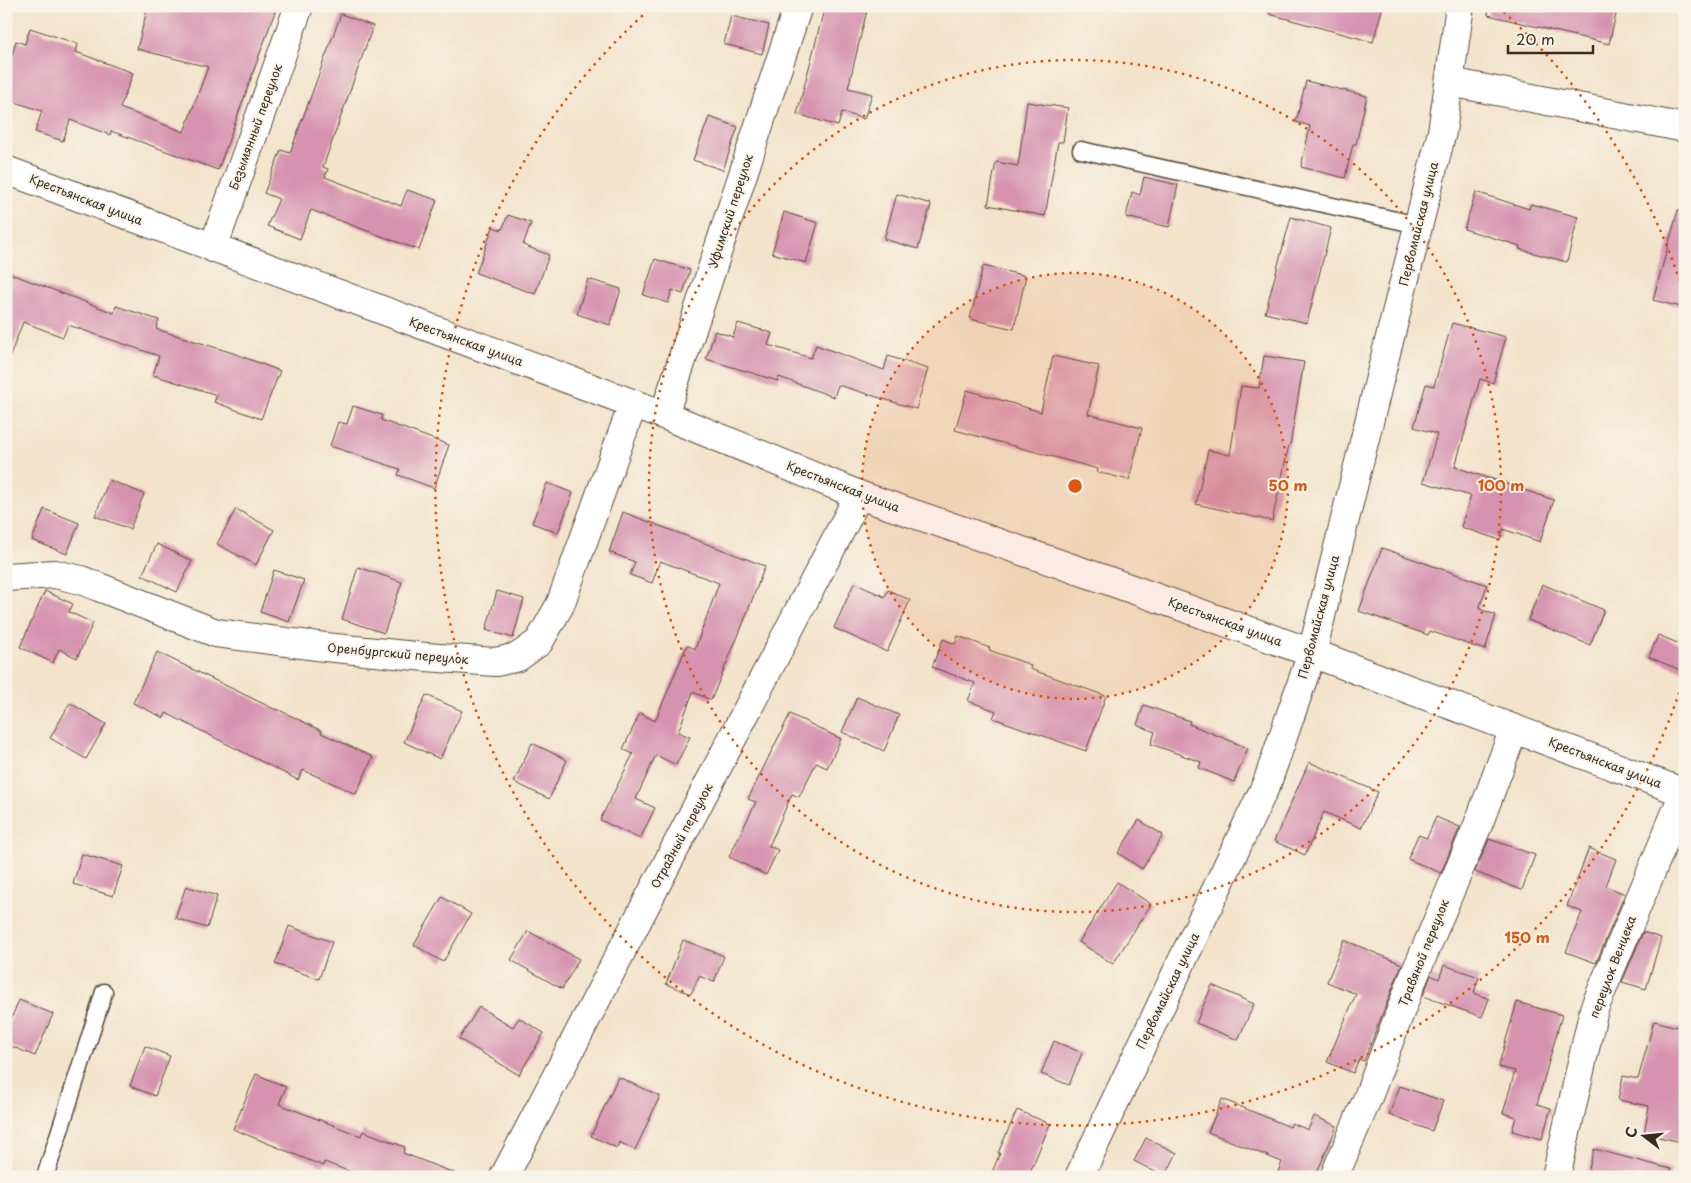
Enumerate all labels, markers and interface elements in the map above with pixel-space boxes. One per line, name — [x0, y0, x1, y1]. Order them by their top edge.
scale bar — [1508, 22, 1594, 54]
text: 20 m — [1516, 27, 1555, 50]
street label: Безымянный переулок — [224, 60, 287, 192]
street label: Уфимский переулок — [703, 151, 757, 270]
street label: Первомайская улица — [1394, 159, 1442, 288]
street label: Крестьянская улица — [27, 169, 146, 229]
street label: Крестьянская улица — [407, 312, 526, 370]
street label: Крестьянская улица — [784, 456, 903, 516]
text: 50 m — [1269, 473, 1307, 496]
text: 100 m — [1478, 473, 1524, 496]
centre of rings — [1066, 477, 1084, 495]
street label: Первомайская улица — [1293, 553, 1343, 681]
street label: Крестьянская улица — [1166, 592, 1285, 650]
street label: Оренбургский переулок — [327, 638, 470, 668]
street label: Крестьянская улица — [1546, 732, 1665, 792]
street label: Отрадный переулок — [646, 779, 717, 891]
street label: Травяной переулок — [1393, 895, 1453, 1009]
street label: переулок Венцека — [1584, 912, 1640, 1020]
text: 150 m — [1504, 925, 1550, 948]
street label: Первомайская улица — [1131, 929, 1203, 1052]
north arrow — [1618, 1110, 1668, 1160]
text: С — [1619, 1124, 1643, 1140]

